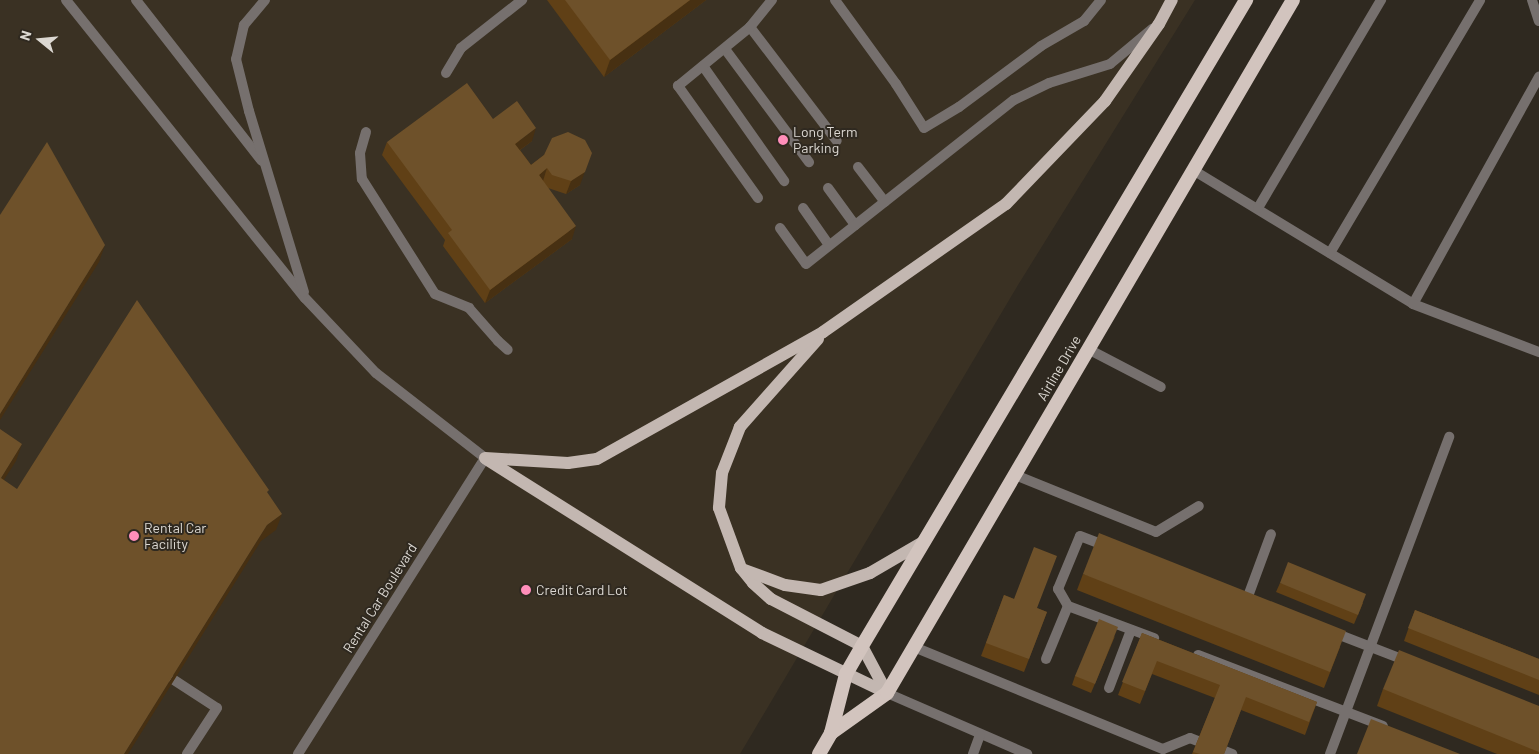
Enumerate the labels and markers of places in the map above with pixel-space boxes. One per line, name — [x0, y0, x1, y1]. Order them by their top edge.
place label: Long Term Parking — [793, 124, 858, 156]
marker: Long Term Parking — [777, 134, 789, 146]
place label: Rental Car Facility — [144, 520, 206, 552]
marker: Rental Car Facility — [128, 530, 140, 542]
place label: Credit Card Lot — [536, 582, 628, 598]
marker: Credit Card Lot — [520, 584, 532, 596]

